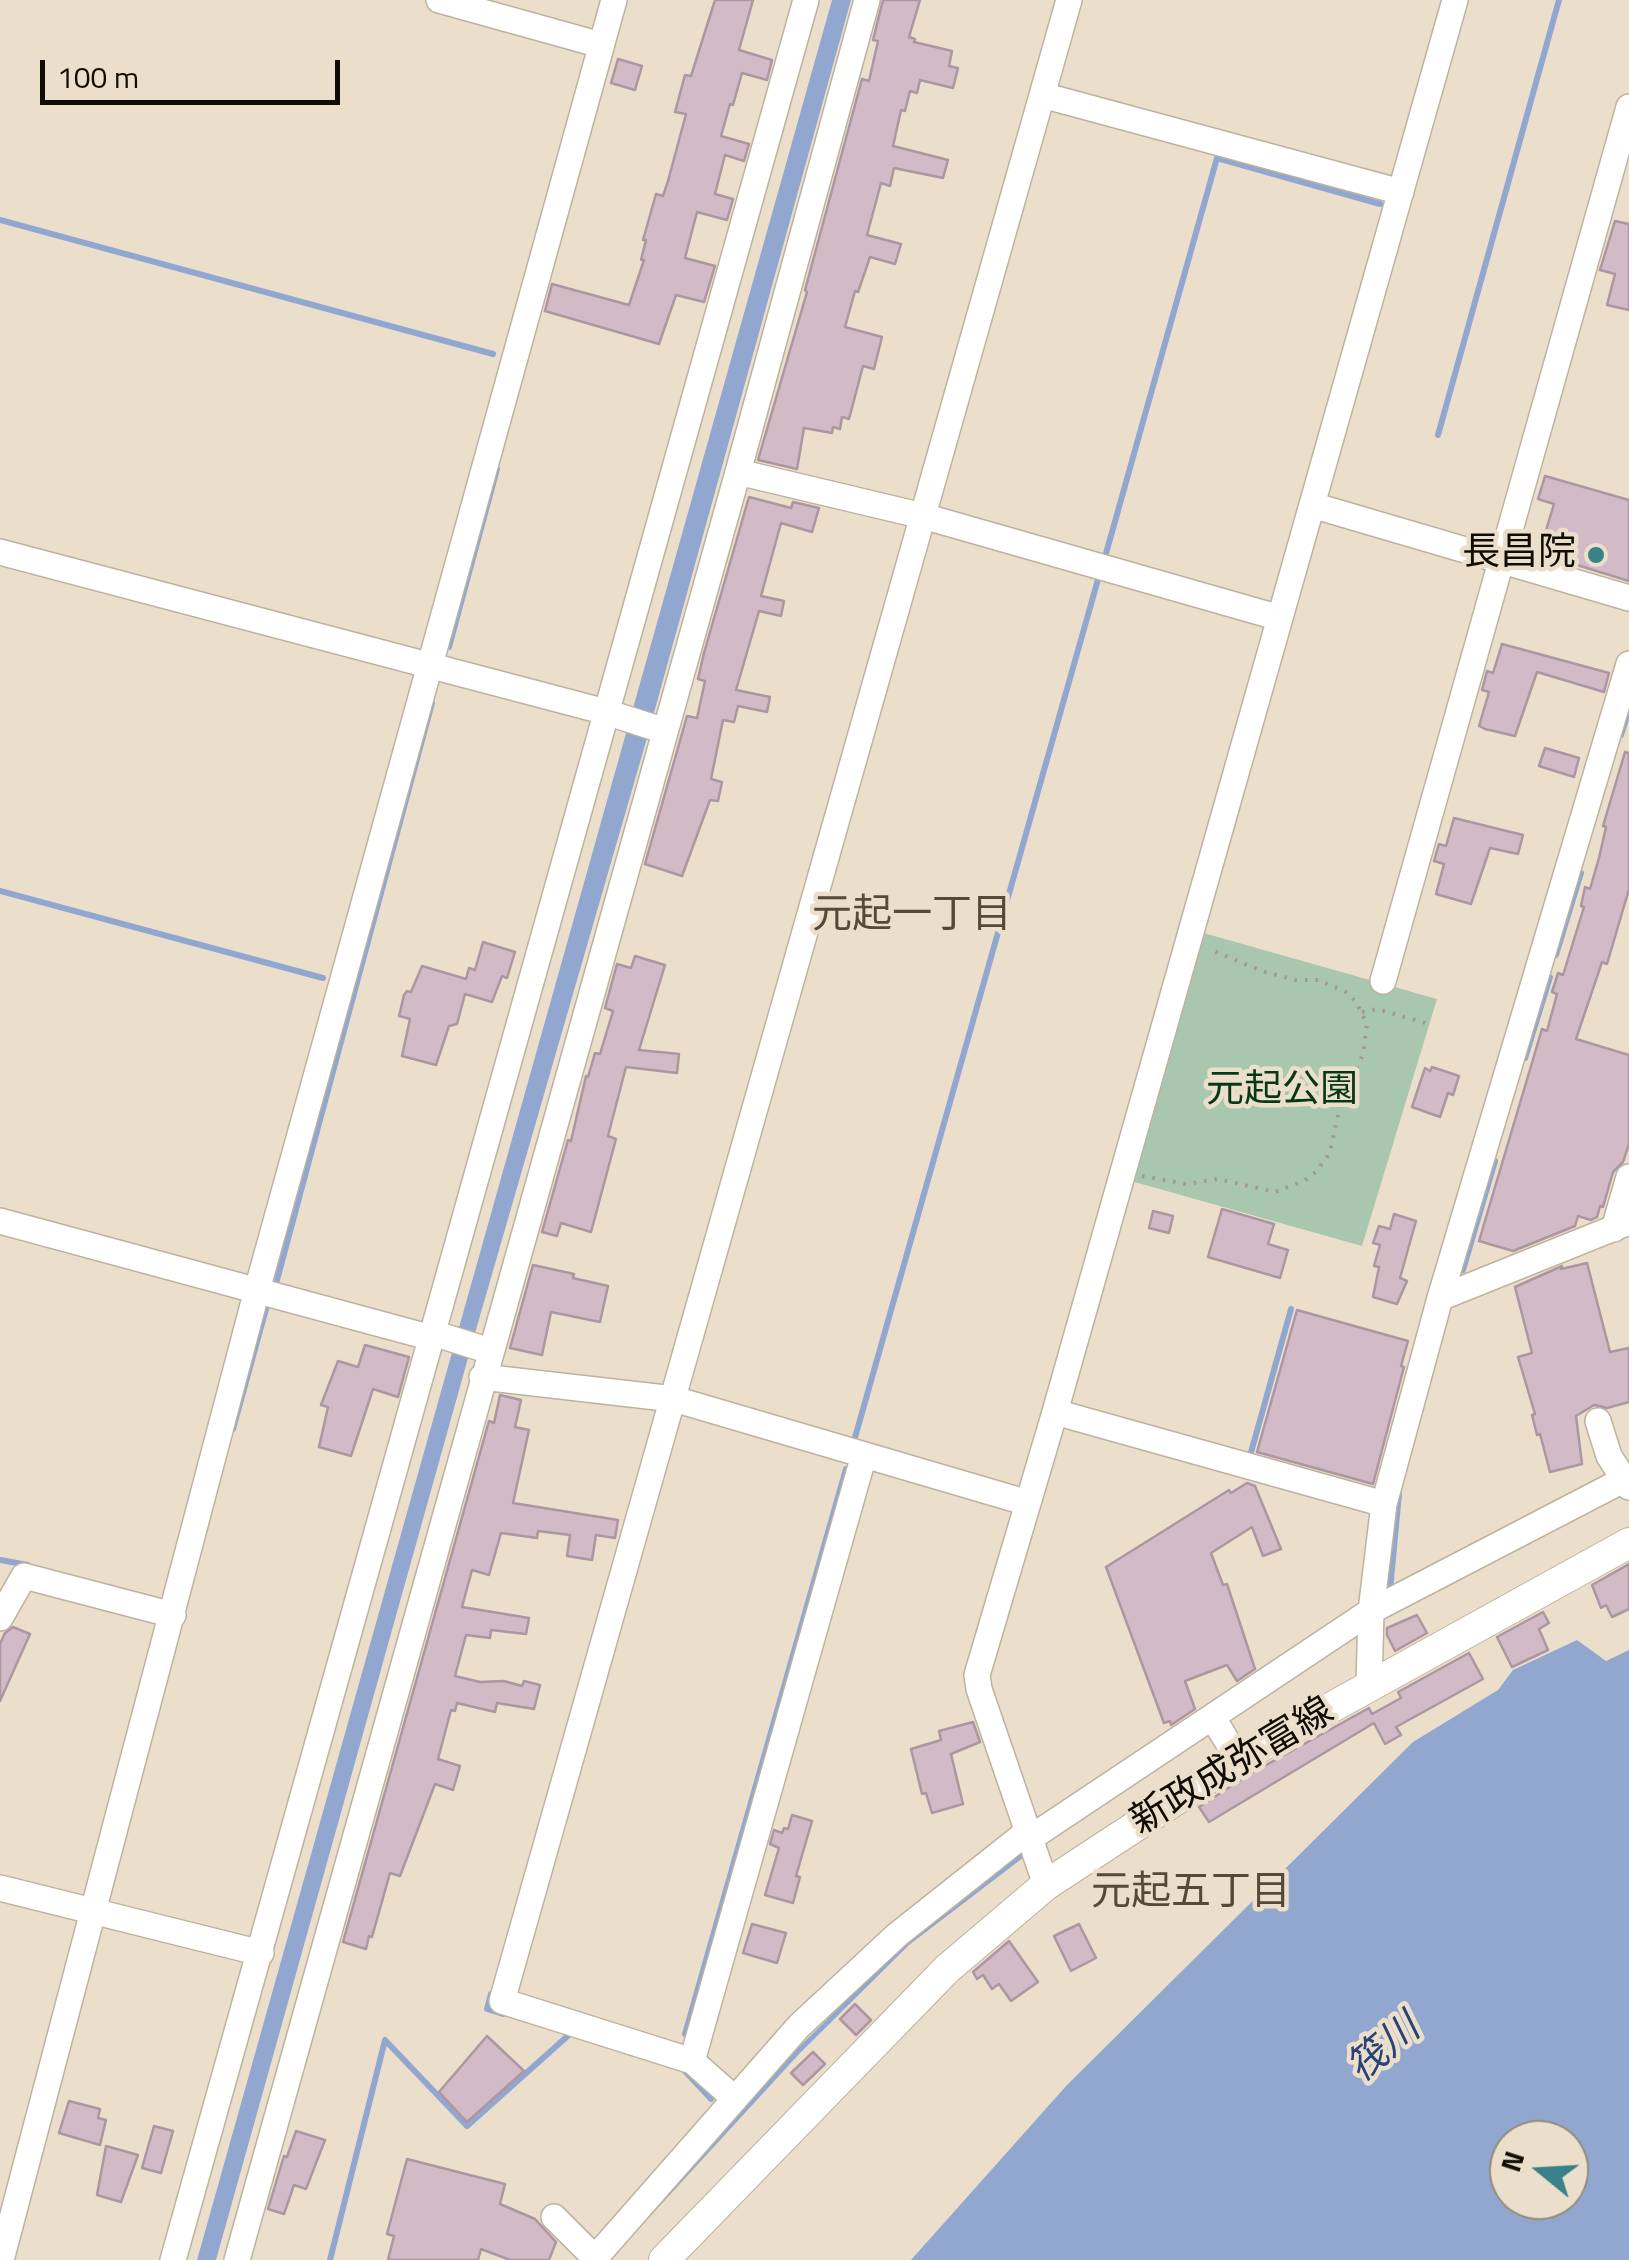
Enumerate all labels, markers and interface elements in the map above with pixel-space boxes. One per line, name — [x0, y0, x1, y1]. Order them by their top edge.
scale bar — [45, 40, 345, 102]
text: 100 m — [57, 54, 139, 100]
place label: 長昌院 — [1462, 532, 1576, 578]
marker: 長昌院 — [1585, 544, 1607, 566]
district label: 元起一丁目 — [812, 893, 1012, 941]
park label: 元起公園 — [1206, 1069, 1358, 1115]
street label: 新政成弥富線 — [1124, 1690, 1342, 1846]
district label: 元起五丁目 — [1091, 1870, 1291, 1918]
water label: 筏川 — [1339, 2006, 1431, 2094]
north arrow — [1489, 2120, 1589, 2220]
text: N — [1488, 2145, 1535, 2177]

